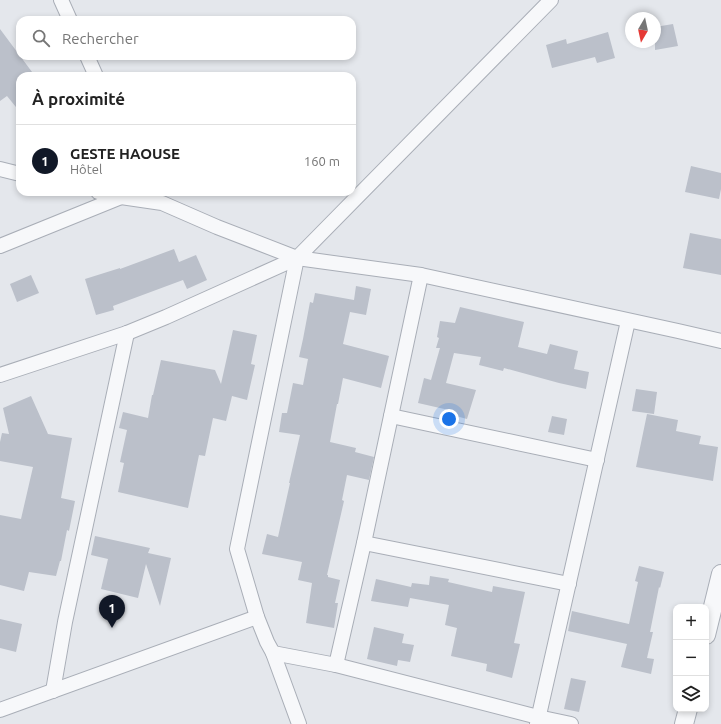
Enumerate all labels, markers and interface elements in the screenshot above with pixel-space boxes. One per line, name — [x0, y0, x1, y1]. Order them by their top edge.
north arrow — [625, 12, 661, 48]
search box — [16, 16, 356, 60]
icon: search — [30, 27, 52, 49]
text: Rechercher — [62, 30, 139, 47]
text: À proximité — [32, 89, 125, 108]
text: GESTE HAOUSE — [70, 145, 180, 162]
text: 1 — [41, 154, 49, 168]
text: 160 m — [304, 154, 340, 168]
text: Hôtel — [70, 162, 102, 176]
your location — [439, 409, 459, 429]
pin: 1 — [99, 595, 125, 628]
map controls — [673, 604, 709, 712]
button: + — [673, 604, 709, 640]
button: − — [673, 640, 709, 676]
button: layers — [673, 676, 709, 712]

